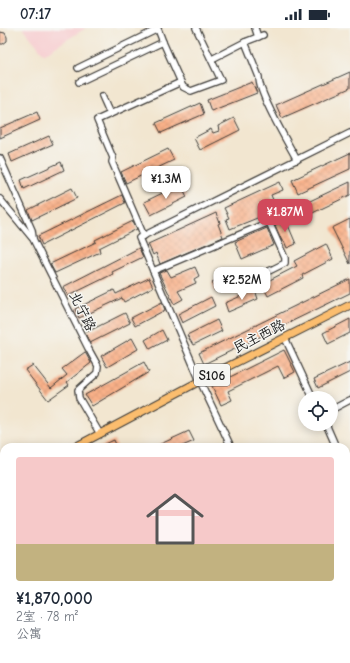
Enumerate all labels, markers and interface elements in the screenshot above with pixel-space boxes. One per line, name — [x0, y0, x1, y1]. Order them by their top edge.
text: 07:17 — [20, 5, 51, 23]
pin: ¥1.3M — [138, 166, 194, 200]
text: ¥1.3M — [151, 171, 181, 186]
pin: ¥1.87M — [252, 199, 318, 233]
text: ¥1.87M — [267, 204, 303, 219]
pin: ¥2.52M — [209, 267, 275, 301]
text: ¥2.52M — [222, 272, 262, 287]
street label: 北宁路 — [66, 289, 99, 334]
street label: 民主西路 — [230, 316, 288, 357]
road number: S106 — [194, 364, 230, 386]
map controls — [298, 391, 338, 431]
button: locate — [298, 391, 338, 431]
icon: home — [139, 483, 211, 555]
text: ¥1,870,000 — [16, 589, 93, 608]
text: 2室 · 78 m² — [16, 609, 78, 624]
text: 公寓 — [16, 626, 42, 641]

